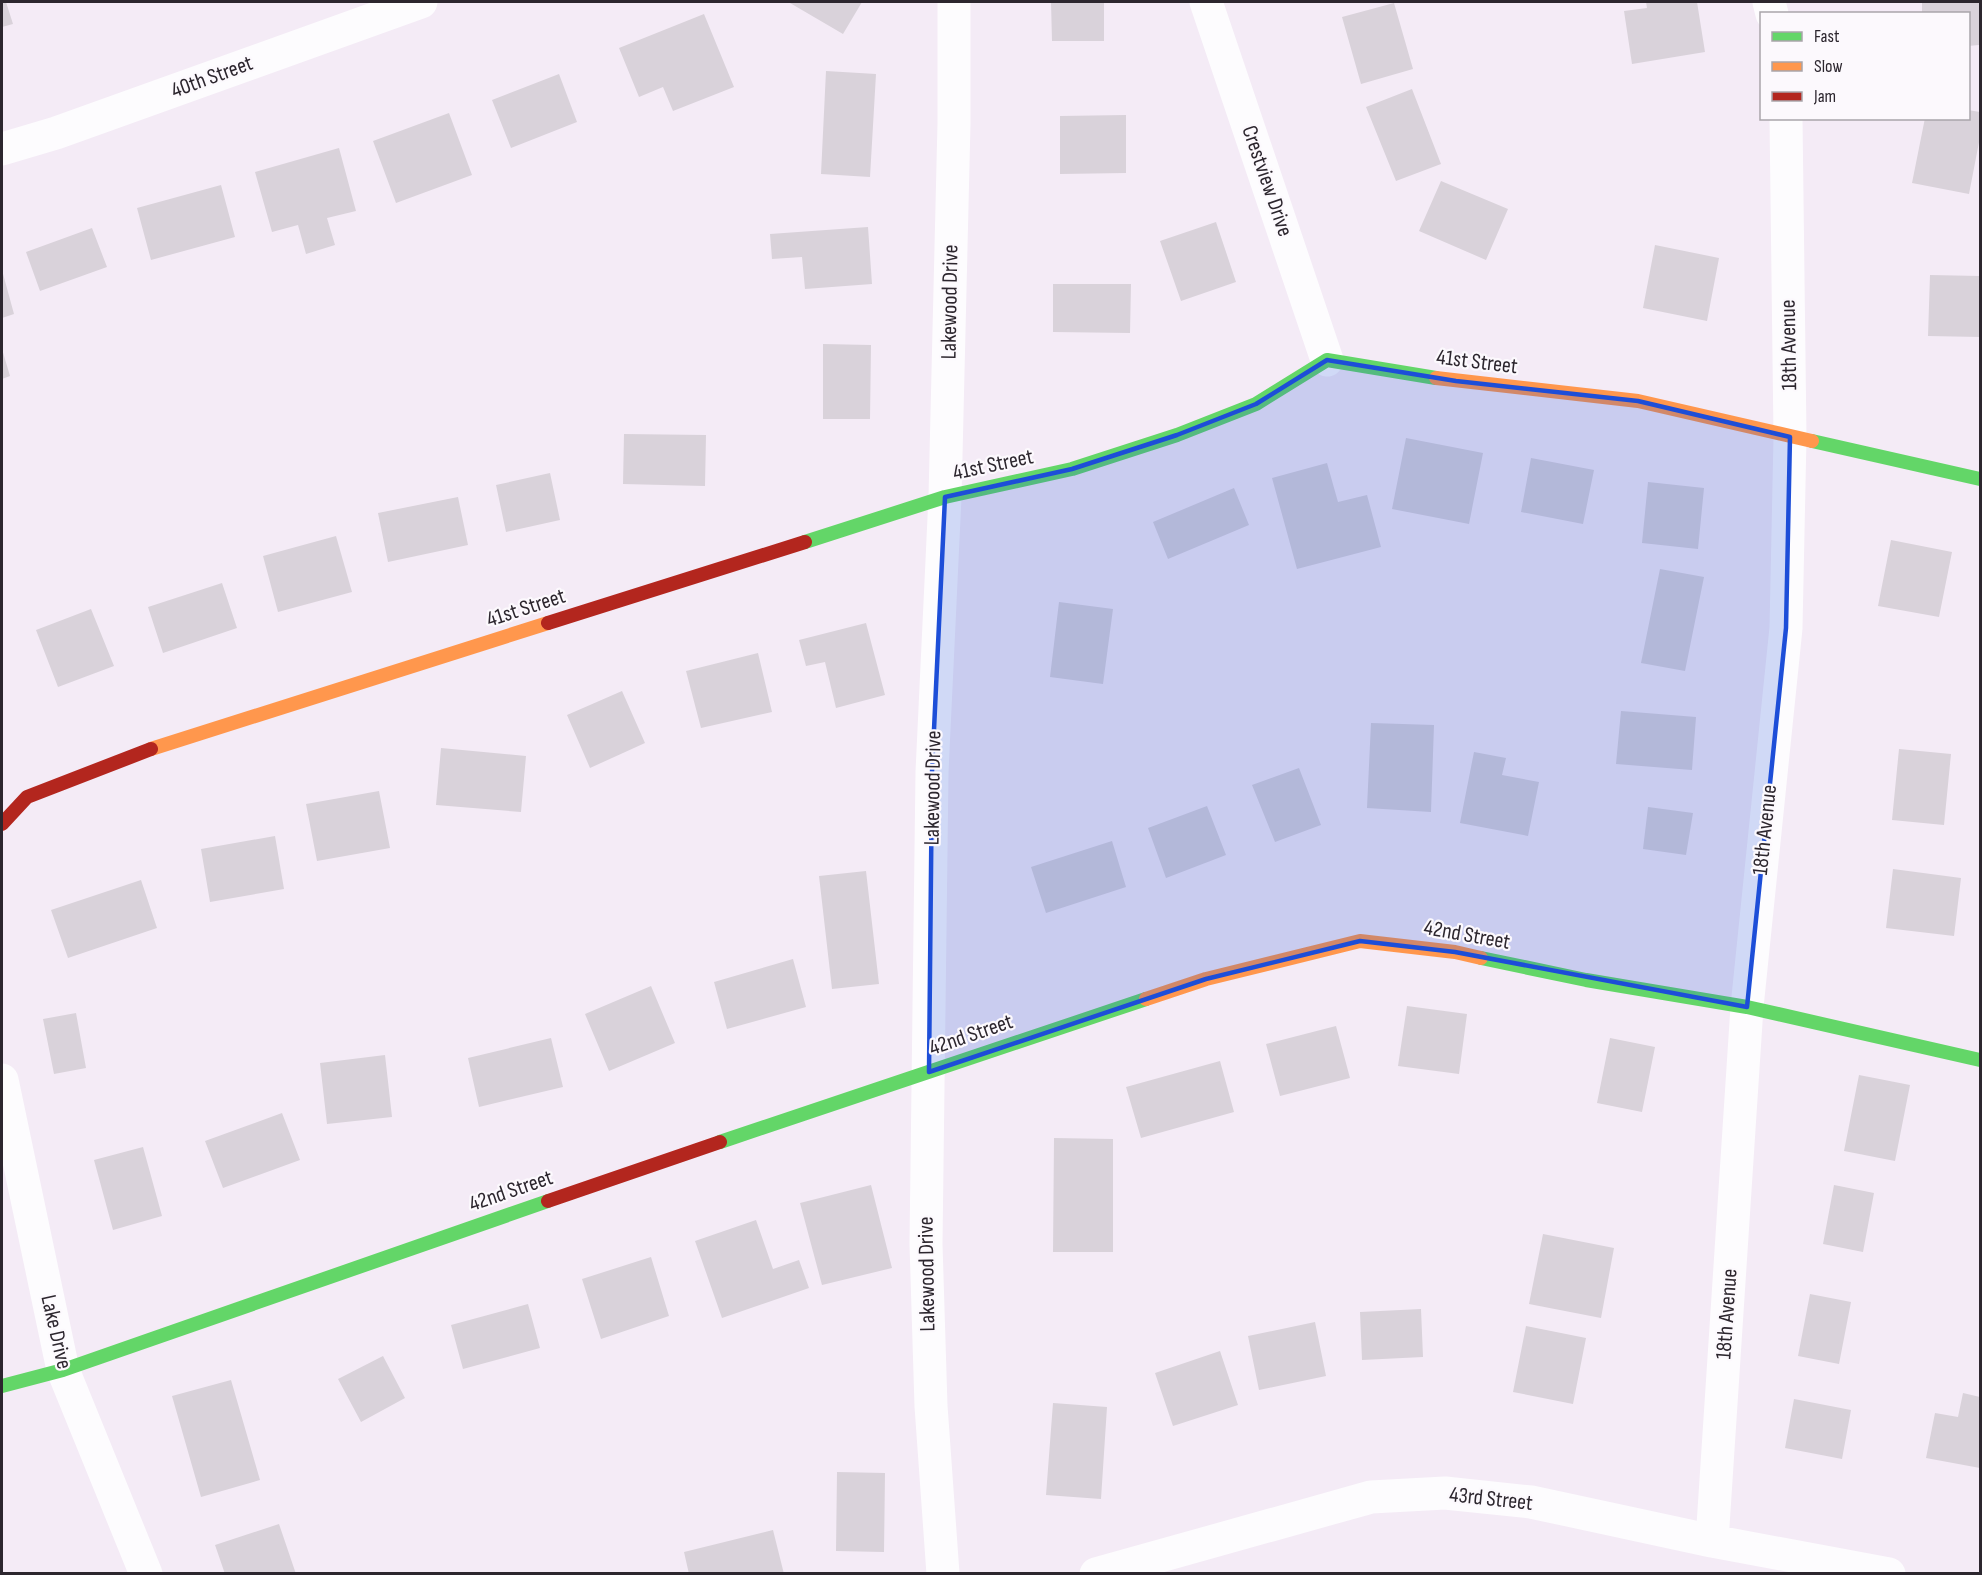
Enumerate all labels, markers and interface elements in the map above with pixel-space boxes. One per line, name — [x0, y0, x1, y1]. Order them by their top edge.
legend — [1760, 12, 1970, 120]
text: Fast — [1814, 26, 1840, 47]
street label: 40th Street — [167, 50, 257, 104]
text: Slow — [1814, 56, 1843, 77]
text: Jam — [1813, 86, 1836, 107]
street label: Crestview Drive — [1235, 122, 1299, 240]
street label: Lakewood Drive — [935, 244, 965, 360]
street label: 18th Avenue — [1775, 299, 1803, 391]
street label: 41st Street — [1435, 344, 1519, 380]
street label: 41st Street — [950, 443, 1036, 487]
street label: 41st Street — [483, 582, 569, 633]
street label: Lakewood Drive — [918, 730, 948, 846]
street label: 18th Avenue — [1747, 783, 1783, 877]
street label: 42nd Street — [1422, 914, 1512, 956]
street label: 42nd Street — [926, 1008, 1017, 1062]
street label: 42nd Street — [466, 1164, 557, 1218]
street label: Lakewood Drive — [912, 1216, 942, 1332]
street label: 18th Avenue — [1710, 1268, 1744, 1360]
street label: Lake Drive — [34, 1292, 78, 1372]
street label: 43rd Street — [1448, 1481, 1534, 1517]

